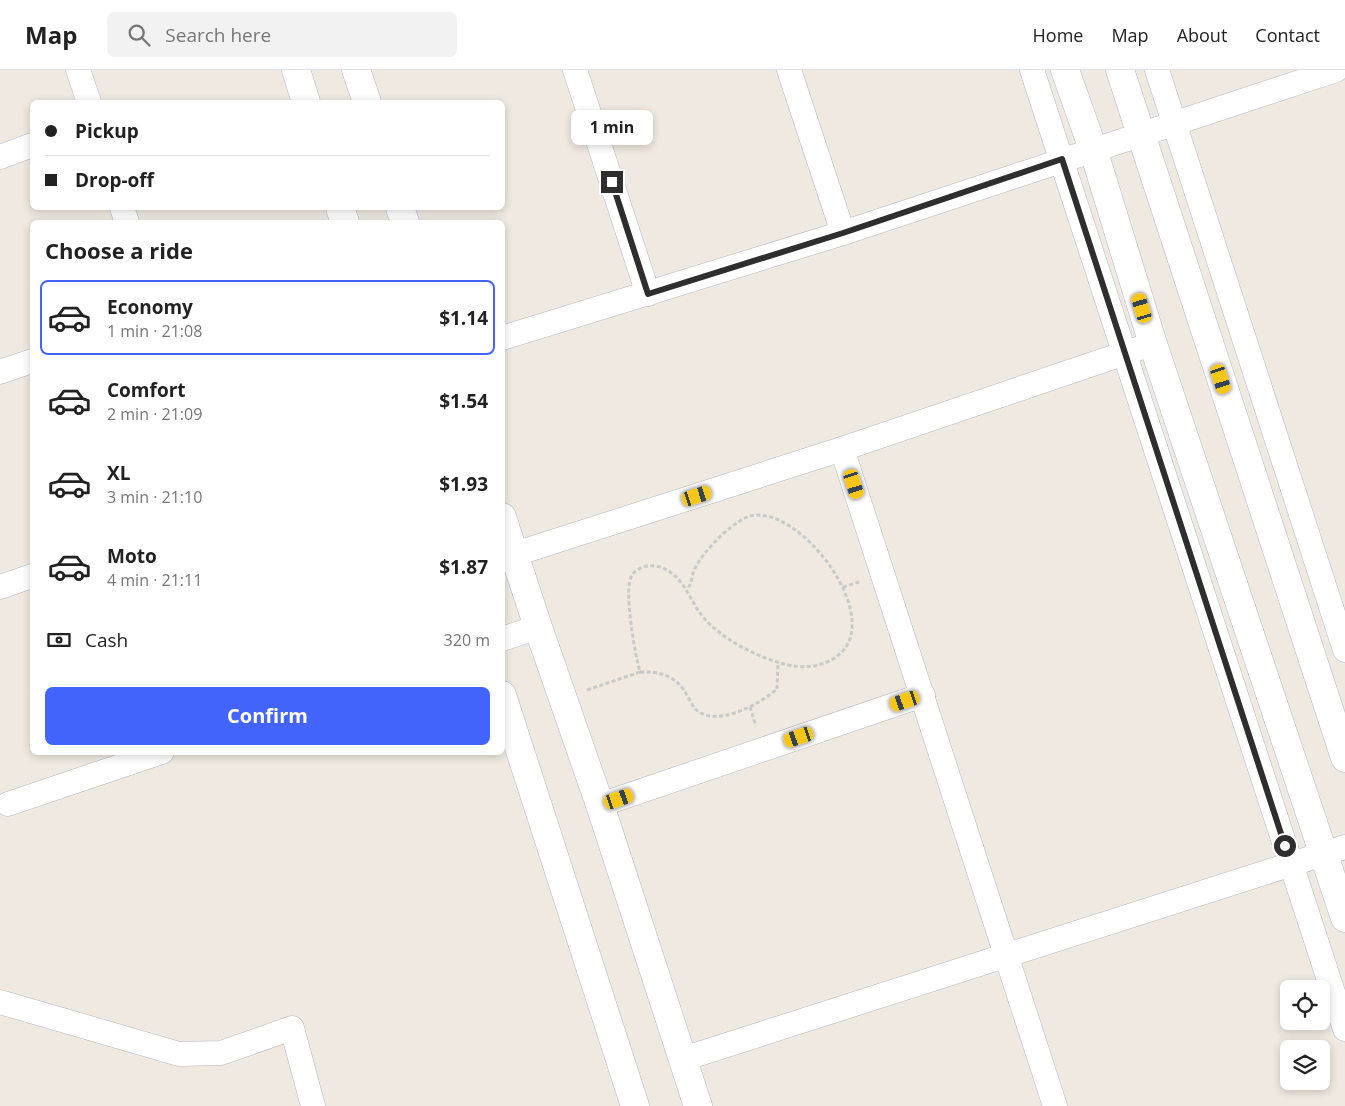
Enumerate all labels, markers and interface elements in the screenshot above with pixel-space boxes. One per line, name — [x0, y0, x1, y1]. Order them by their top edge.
search box — [107, 12, 457, 57]
text: Map — [25, 18, 77, 51]
icon: search — [125, 21, 153, 49]
text: Search here — [165, 22, 271, 48]
text: Home — [1033, 23, 1083, 47]
text: Map — [1111, 23, 1149, 47]
text: About — [1177, 23, 1227, 47]
text: Contact — [1255, 23, 1320, 47]
callout: 1 min — [571, 109, 653, 144]
text: 1 min — [590, 116, 634, 138]
text: Pickup — [75, 118, 139, 144]
text: Drop-off — [75, 167, 154, 193]
route end — [601, 171, 623, 193]
text: Choose a ride — [45, 235, 193, 265]
car — [1130, 291, 1153, 325]
text: Economy — [107, 294, 193, 320]
icon: car — [47, 295, 92, 340]
text: $1.14 — [439, 305, 488, 331]
text: 1 min · 21:08 — [107, 320, 202, 342]
car — [1209, 362, 1232, 396]
text: Comfort — [107, 377, 186, 403]
icon: car — [47, 378, 92, 423]
text: $1.54 — [439, 388, 488, 414]
text: 2 min · 21:09 — [107, 403, 202, 425]
text: XL — [107, 460, 130, 486]
icon: car — [47, 461, 92, 506]
car — [842, 467, 865, 501]
text: $1.93 — [439, 471, 488, 497]
car — [680, 484, 713, 508]
text: 3 min · 21:10 — [107, 486, 202, 508]
text: Moto — [107, 543, 157, 569]
icon: car — [47, 544, 92, 589]
text: $1.87 — [439, 554, 488, 580]
text: 4 min · 21:11 — [107, 569, 202, 591]
icon: cash — [45, 626, 73, 654]
text: Cash — [85, 627, 128, 653]
text: 320 m — [444, 629, 490, 651]
button: Confirm — [45, 687, 490, 745]
car — [888, 689, 921, 713]
car — [782, 725, 815, 749]
car — [602, 787, 635, 811]
route start — [1274, 835, 1296, 857]
map controls — [1280, 980, 1330, 1090]
button: locate — [1280, 980, 1330, 1030]
button: layers — [1280, 1040, 1330, 1090]

